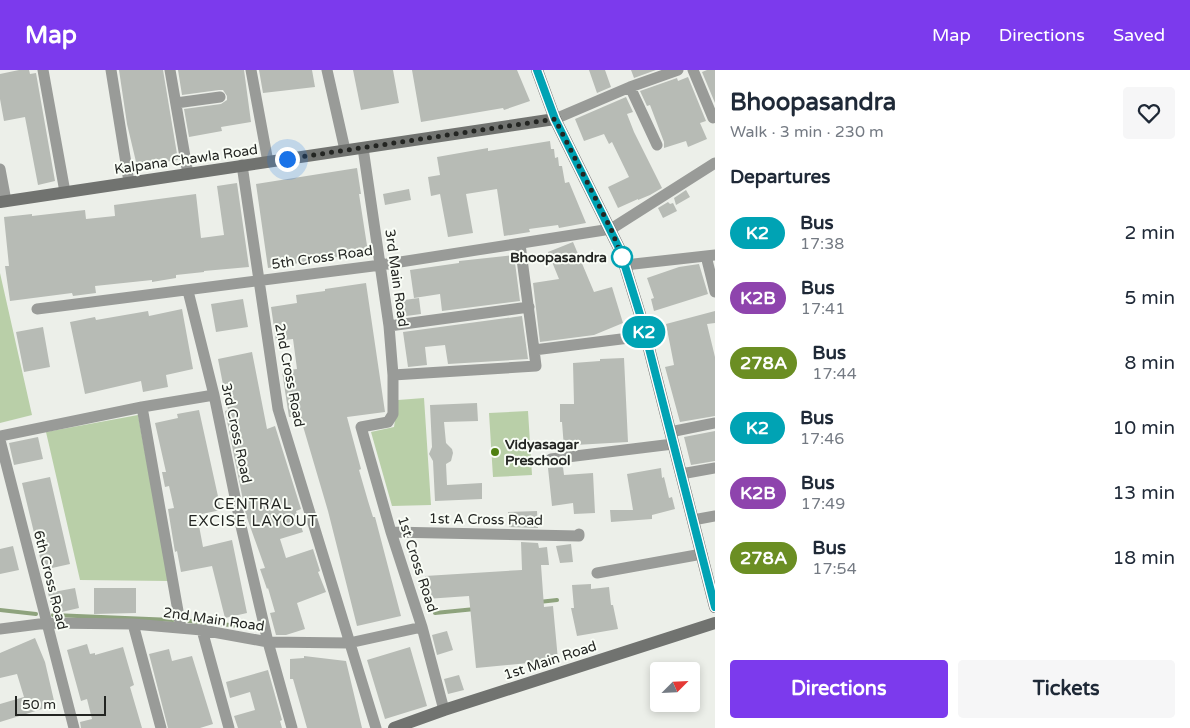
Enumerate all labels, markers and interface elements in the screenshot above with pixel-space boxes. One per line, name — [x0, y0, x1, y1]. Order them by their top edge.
text: Map — [25, 21, 77, 50]
text: Map — [932, 24, 971, 46]
text: Directions — [999, 24, 1085, 46]
text: Saved — [1113, 24, 1165, 46]
button: heart — [1123, 87, 1175, 139]
text: Bhoopasandra — [730, 88, 896, 117]
text: Walk · 3 min · 230 m — [730, 122, 884, 142]
street label: Kalpana Chawla Road — [113, 141, 259, 178]
your location — [275, 147, 300, 172]
text: Departures — [730, 166, 830, 188]
text: Bus — [800, 212, 834, 234]
text: K2 — [746, 222, 769, 244]
text: 2 min — [1124, 222, 1175, 244]
street label: 3rd Main Road — [381, 228, 412, 328]
text: 17:38 — [800, 234, 844, 254]
street label: 5th Cross Road — [270, 242, 374, 273]
marker: Bhoopasandra — [611, 246, 633, 268]
place label: Bhoopasandra — [510, 249, 607, 266]
text: Bus — [801, 277, 835, 299]
text: K2B — [740, 287, 776, 309]
text: 5 min — [1124, 287, 1175, 309]
text: 17:41 — [801, 299, 845, 319]
line badge: K2 — [622, 316, 666, 348]
text: K2 — [632, 321, 656, 343]
street label: 2nd Cross Road — [271, 322, 308, 428]
text: Bus — [812, 342, 846, 364]
text: 278A — [740, 352, 787, 374]
text: 8 min — [1124, 352, 1175, 374]
text: 17:44 — [812, 364, 857, 384]
street label: 3rd Cross Road — [218, 381, 255, 485]
text: Bus — [800, 407, 834, 429]
text: K2 — [746, 417, 769, 439]
text: 10 min — [1112, 417, 1175, 439]
text: 17:46 — [800, 429, 844, 449]
place label: Vidyasagar Preschool — [505, 436, 579, 469]
marker: Vidyasagar Preschool — [489, 446, 501, 458]
text: Bus — [801, 472, 835, 494]
text: K2B — [740, 482, 776, 504]
text: 13 min — [1112, 482, 1175, 504]
text: 17:49 — [801, 494, 845, 514]
district label: CENTRAL EXCISE LAYOUT — [188, 495, 318, 530]
street label: 1st A Cross Road — [429, 510, 543, 529]
street label: 1st Cross Road — [394, 514, 441, 614]
street label: 6th Cross Road — [30, 529, 71, 632]
text: Bus — [812, 537, 846, 559]
text: 278A — [740, 547, 787, 569]
text: 18 min — [1112, 547, 1175, 569]
text: 17:54 — [812, 559, 857, 579]
street label: 2nd Main Road — [162, 604, 266, 635]
street label: 1st Main Road — [502, 637, 599, 683]
button: Directions — [730, 660, 948, 718]
button: Tickets — [958, 660, 1175, 718]
north arrow — [650, 662, 700, 712]
map controls — [650, 662, 700, 712]
scale bar — [15, 693, 106, 716]
text: 50 m — [22, 696, 56, 713]

